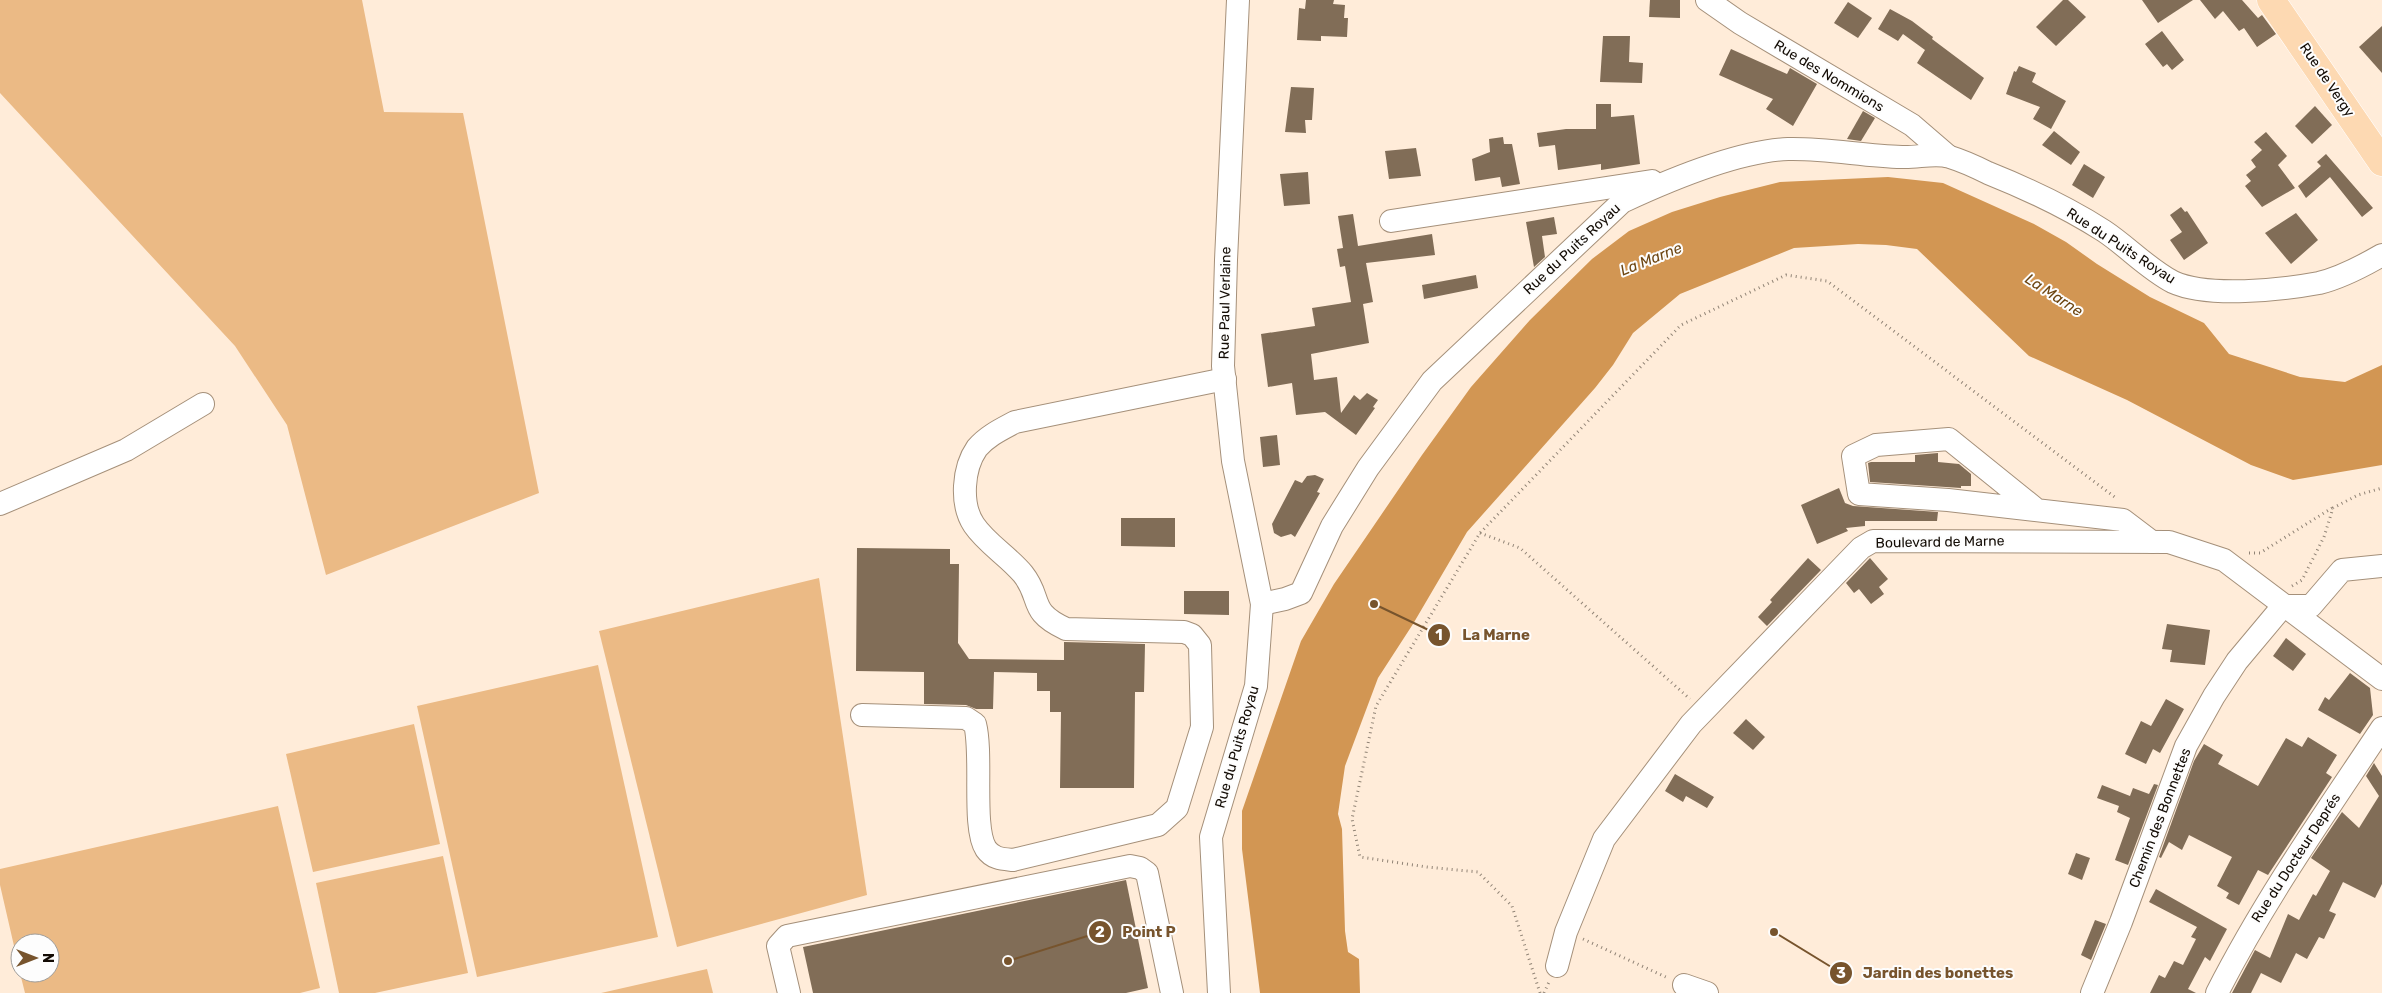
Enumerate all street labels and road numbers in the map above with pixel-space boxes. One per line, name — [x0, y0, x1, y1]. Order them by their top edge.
street label: Rue des Nommions — [1771, 36, 1887, 116]
street label: Rue de Vergy — [2296, 40, 2358, 120]
street label: Rue du Puits Royau — [1520, 200, 1624, 298]
street label: Rue du Puits Royau — [2063, 204, 2179, 288]
street label: Rue Paul Verlaine — [1216, 246, 1234, 360]
street label: Boulevard de Marne — [1875, 532, 2005, 552]
street label: Rue du Puits Royau — [1211, 684, 1263, 810]
street label: Chemin des Bonnettes — [2125, 746, 2195, 890]
street label: Rue du Docteur Deprés — [2248, 790, 2344, 926]

